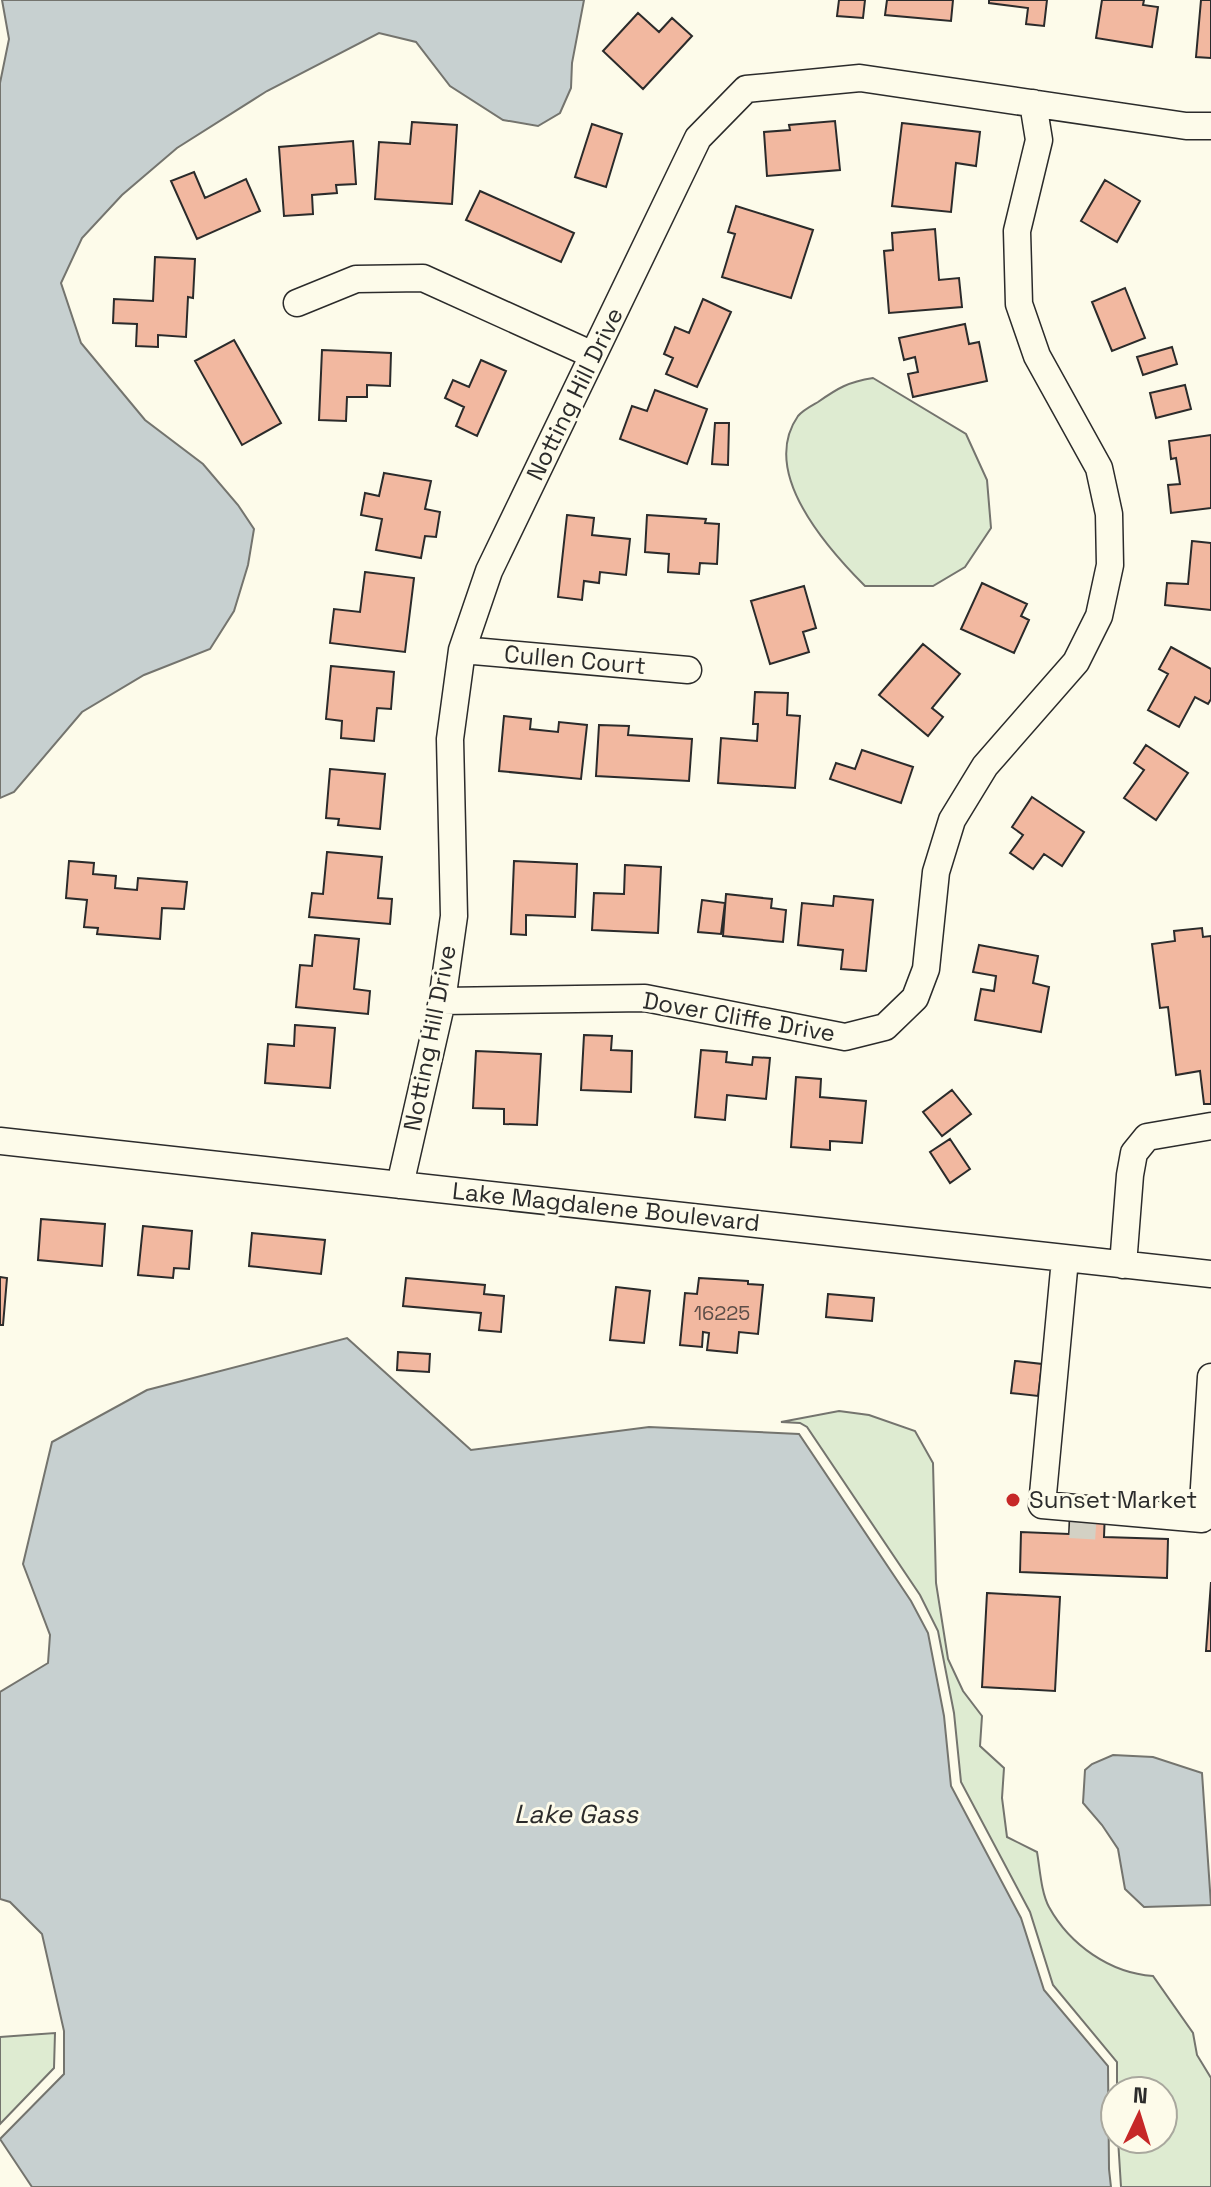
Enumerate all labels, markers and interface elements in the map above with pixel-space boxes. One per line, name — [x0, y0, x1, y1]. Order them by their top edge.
street label: Notting Hill Drive — [519, 302, 630, 485]
street label: Cullen Court — [503, 638, 647, 681]
street label: Notting Hill Drive — [396, 942, 463, 1134]
street label: Dover Cliffe Drive — [640, 984, 838, 1049]
street label: Lake Magdalene Boulevard — [451, 1175, 761, 1238]
house number: 16225 — [694, 1300, 750, 1326]
place label: Sunset Market — [1029, 1484, 1197, 1515]
marker: Sunset Market — [1004, 1491, 1022, 1509]
water label: Lake Gass — [514, 1797, 639, 1831]
north arrow — [1099, 2075, 1179, 2155]
text: N — [1132, 2081, 1149, 2110]

